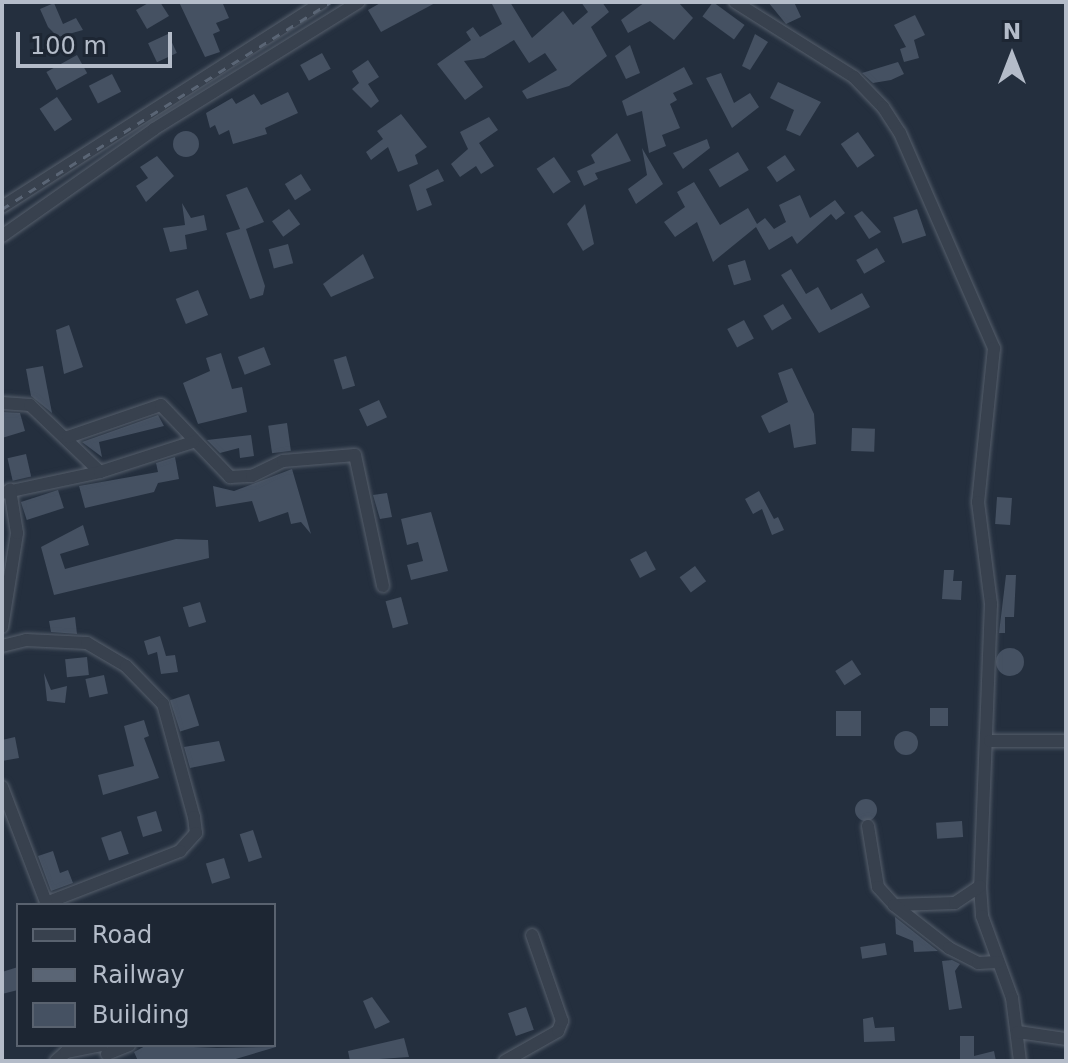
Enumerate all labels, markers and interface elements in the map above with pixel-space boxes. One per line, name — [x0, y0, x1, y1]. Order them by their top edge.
scale bar — [20, 16, 176, 66]
north arrow — [972, 16, 1052, 96]
text: N — [1003, 19, 1021, 44]
text: 100 m — [30, 32, 107, 60]
legend — [16, 903, 276, 1047]
text: Road — [92, 921, 152, 949]
text: Railway — [92, 961, 185, 989]
text: Building — [92, 1001, 189, 1029]

